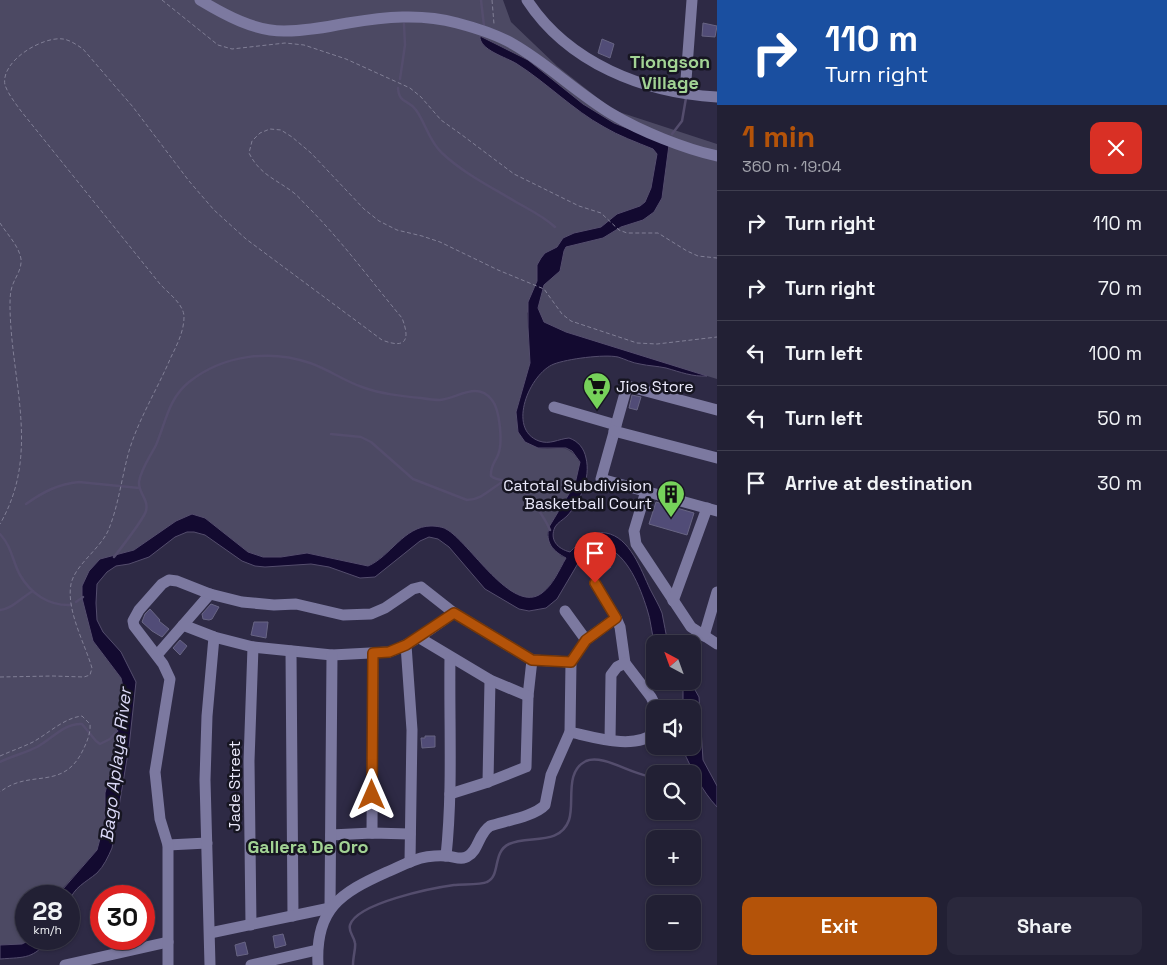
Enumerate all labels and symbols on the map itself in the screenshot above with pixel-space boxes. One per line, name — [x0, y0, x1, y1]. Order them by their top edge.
district label: Tiongson Village — [630, 50, 710, 94]
supermarket icon: Jios Store — [582, 371, 612, 410]
place label: Jios Store — [616, 376, 694, 397]
place label: Catotal Subdivision Basketball Court — [503, 475, 652, 514]
building icon: Catotal Subdivision Basketball Court — [656, 479, 686, 518]
pin — [574, 532, 616, 583]
north arrow — [646, 635, 701, 690]
water label: Bago Aplaya River — [95, 684, 137, 843]
street label: Jade Street — [224, 741, 245, 831]
position arrow — [345, 768, 397, 820]
district label: Gallera De Oro — [247, 835, 369, 858]
speed limit sign: 30 — [90, 885, 155, 950]

